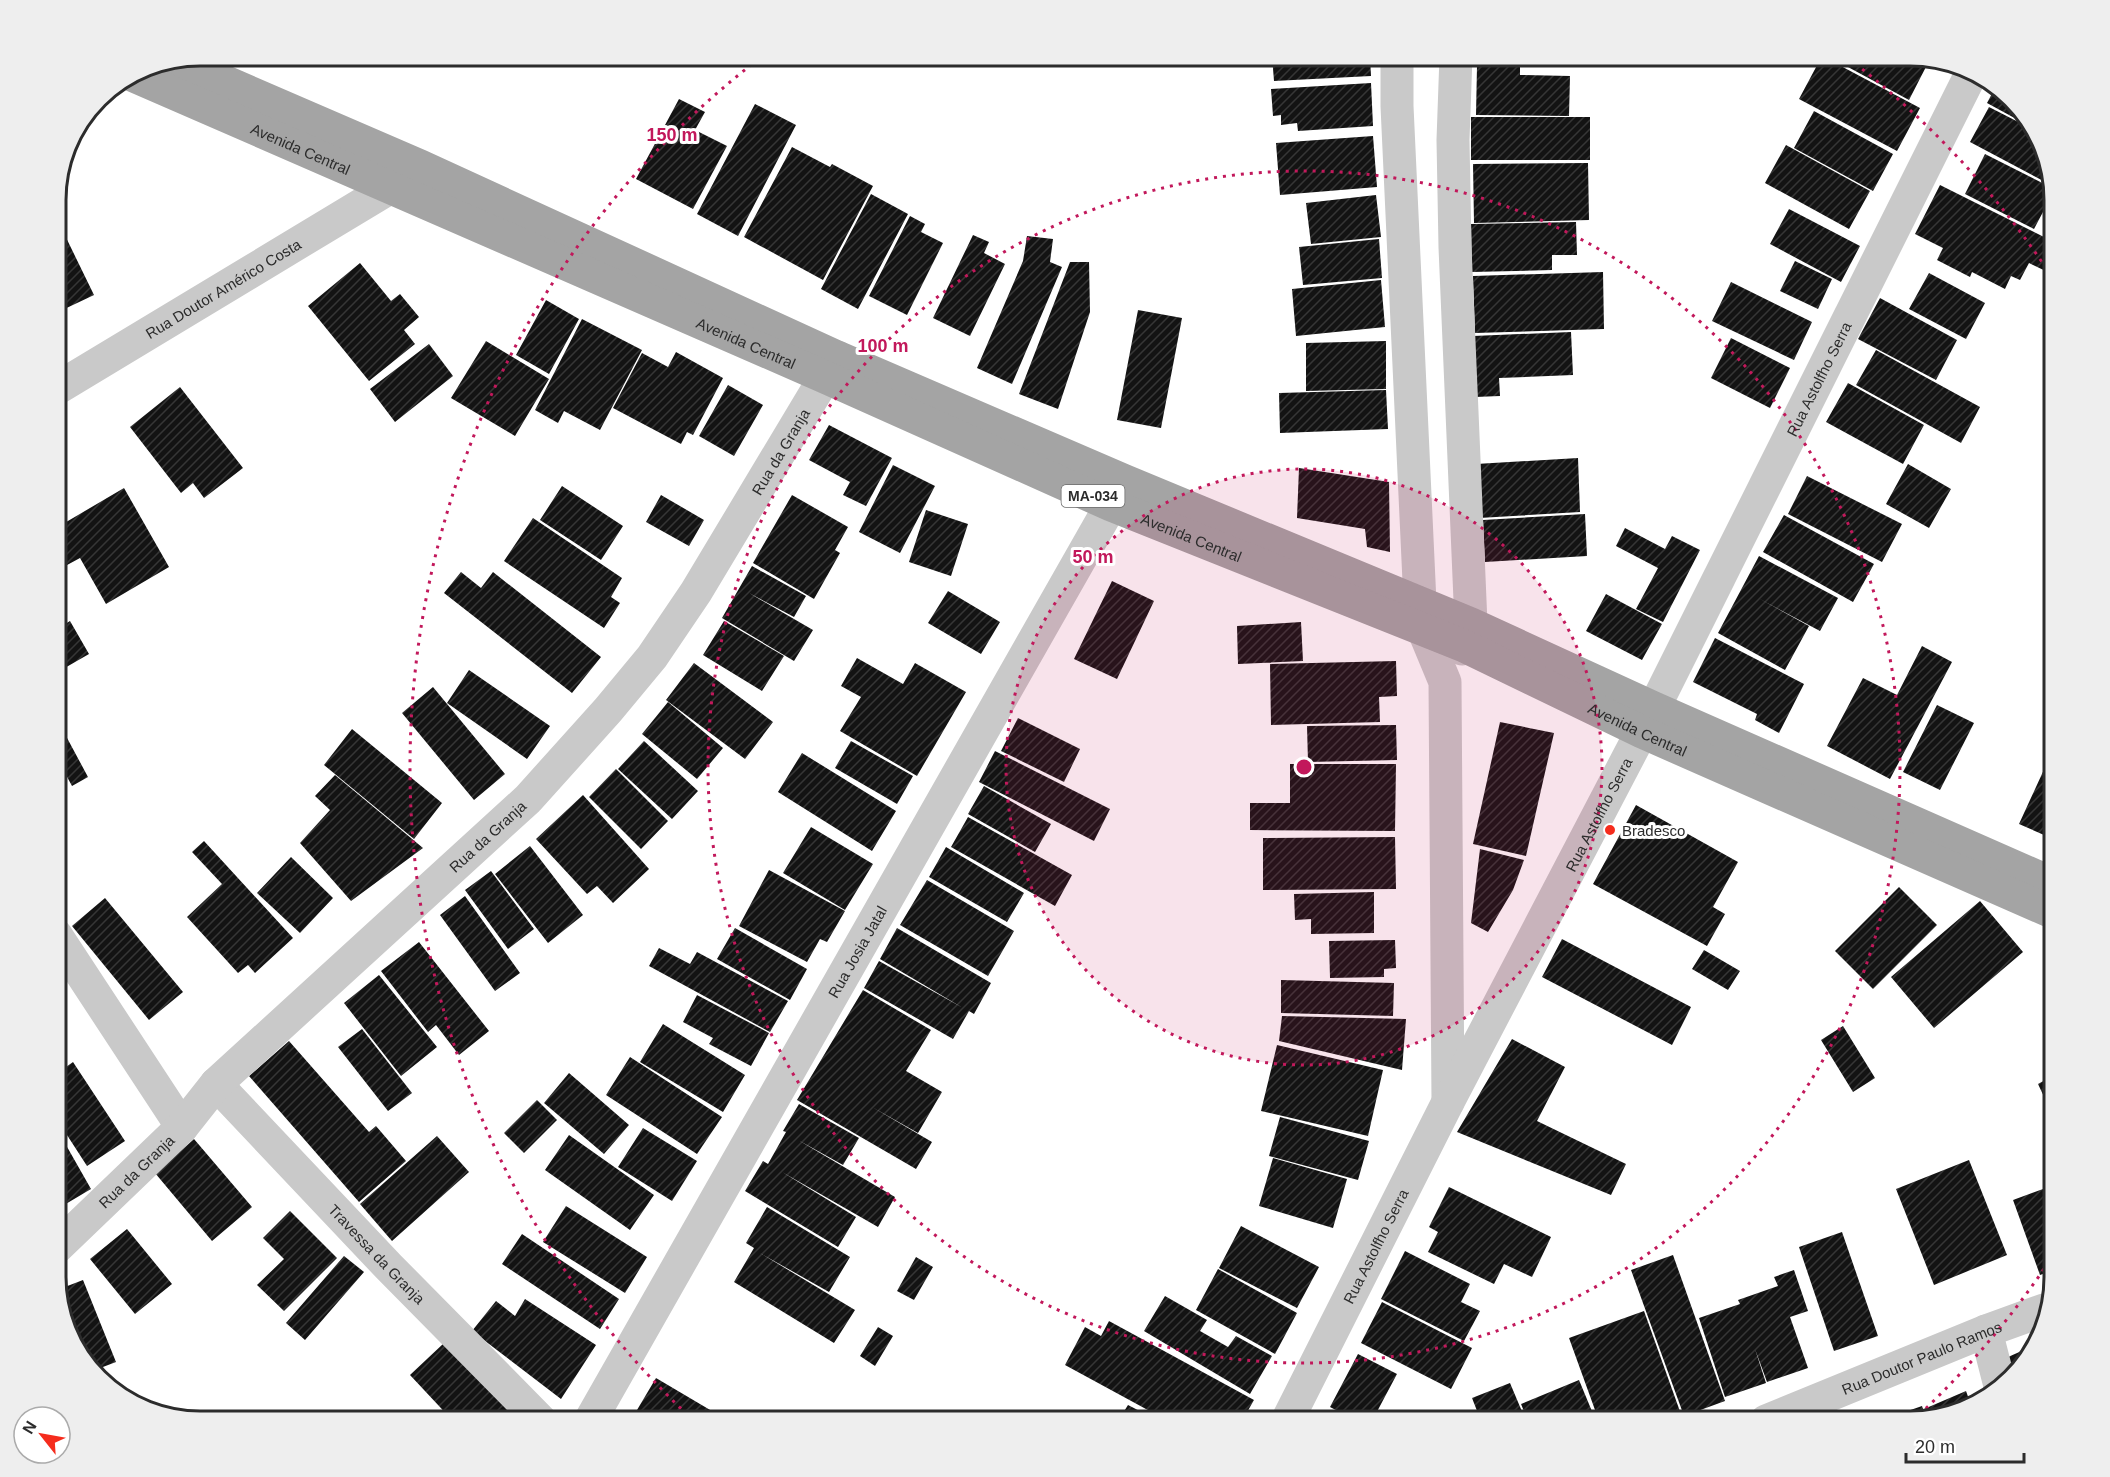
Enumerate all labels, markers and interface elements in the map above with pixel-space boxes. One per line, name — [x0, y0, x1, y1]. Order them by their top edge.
street label: Avenida Central — [248, 119, 353, 178]
text: 150 m — [646, 125, 698, 145]
street label: Rua Doutor Américo Costa — [142, 235, 304, 342]
street label: Avenida Central — [694, 314, 798, 372]
street label: Rua Astolfho Serra — [1783, 318, 1855, 439]
text: 100 m — [857, 336, 909, 356]
street label: Rua da Granja — [748, 405, 813, 498]
road number: MA-034 — [1062, 485, 1124, 507]
street label: Avenida Central — [1139, 510, 1244, 565]
text: 50 m — [1072, 547, 1114, 567]
street label: Avenida Central — [1586, 699, 1690, 759]
street label: Rua Astolfho Serra — [1562, 754, 1635, 874]
centre of rings — [1294, 757, 1314, 777]
street label: Rua da Granja — [446, 797, 530, 875]
place label: Bradesco — [1622, 822, 1685, 839]
marker: Bradesco — [1603, 823, 1617, 837]
street label: Rua Josia Jatal — [824, 903, 890, 1000]
street label: Rua da Granja — [95, 1131, 178, 1211]
street label: Rua Astolfho Serra — [1339, 1185, 1412, 1306]
street label: Travessa da Granja — [326, 1201, 429, 1307]
street label: Rua Doutor Paulo Ramos — [1839, 1318, 2004, 1398]
north arrow — [12, 1405, 72, 1465]
text: N — [19, 1418, 40, 1437]
scale bar — [1906, 1426, 2024, 1464]
text: 20 m — [1915, 1437, 1955, 1457]

